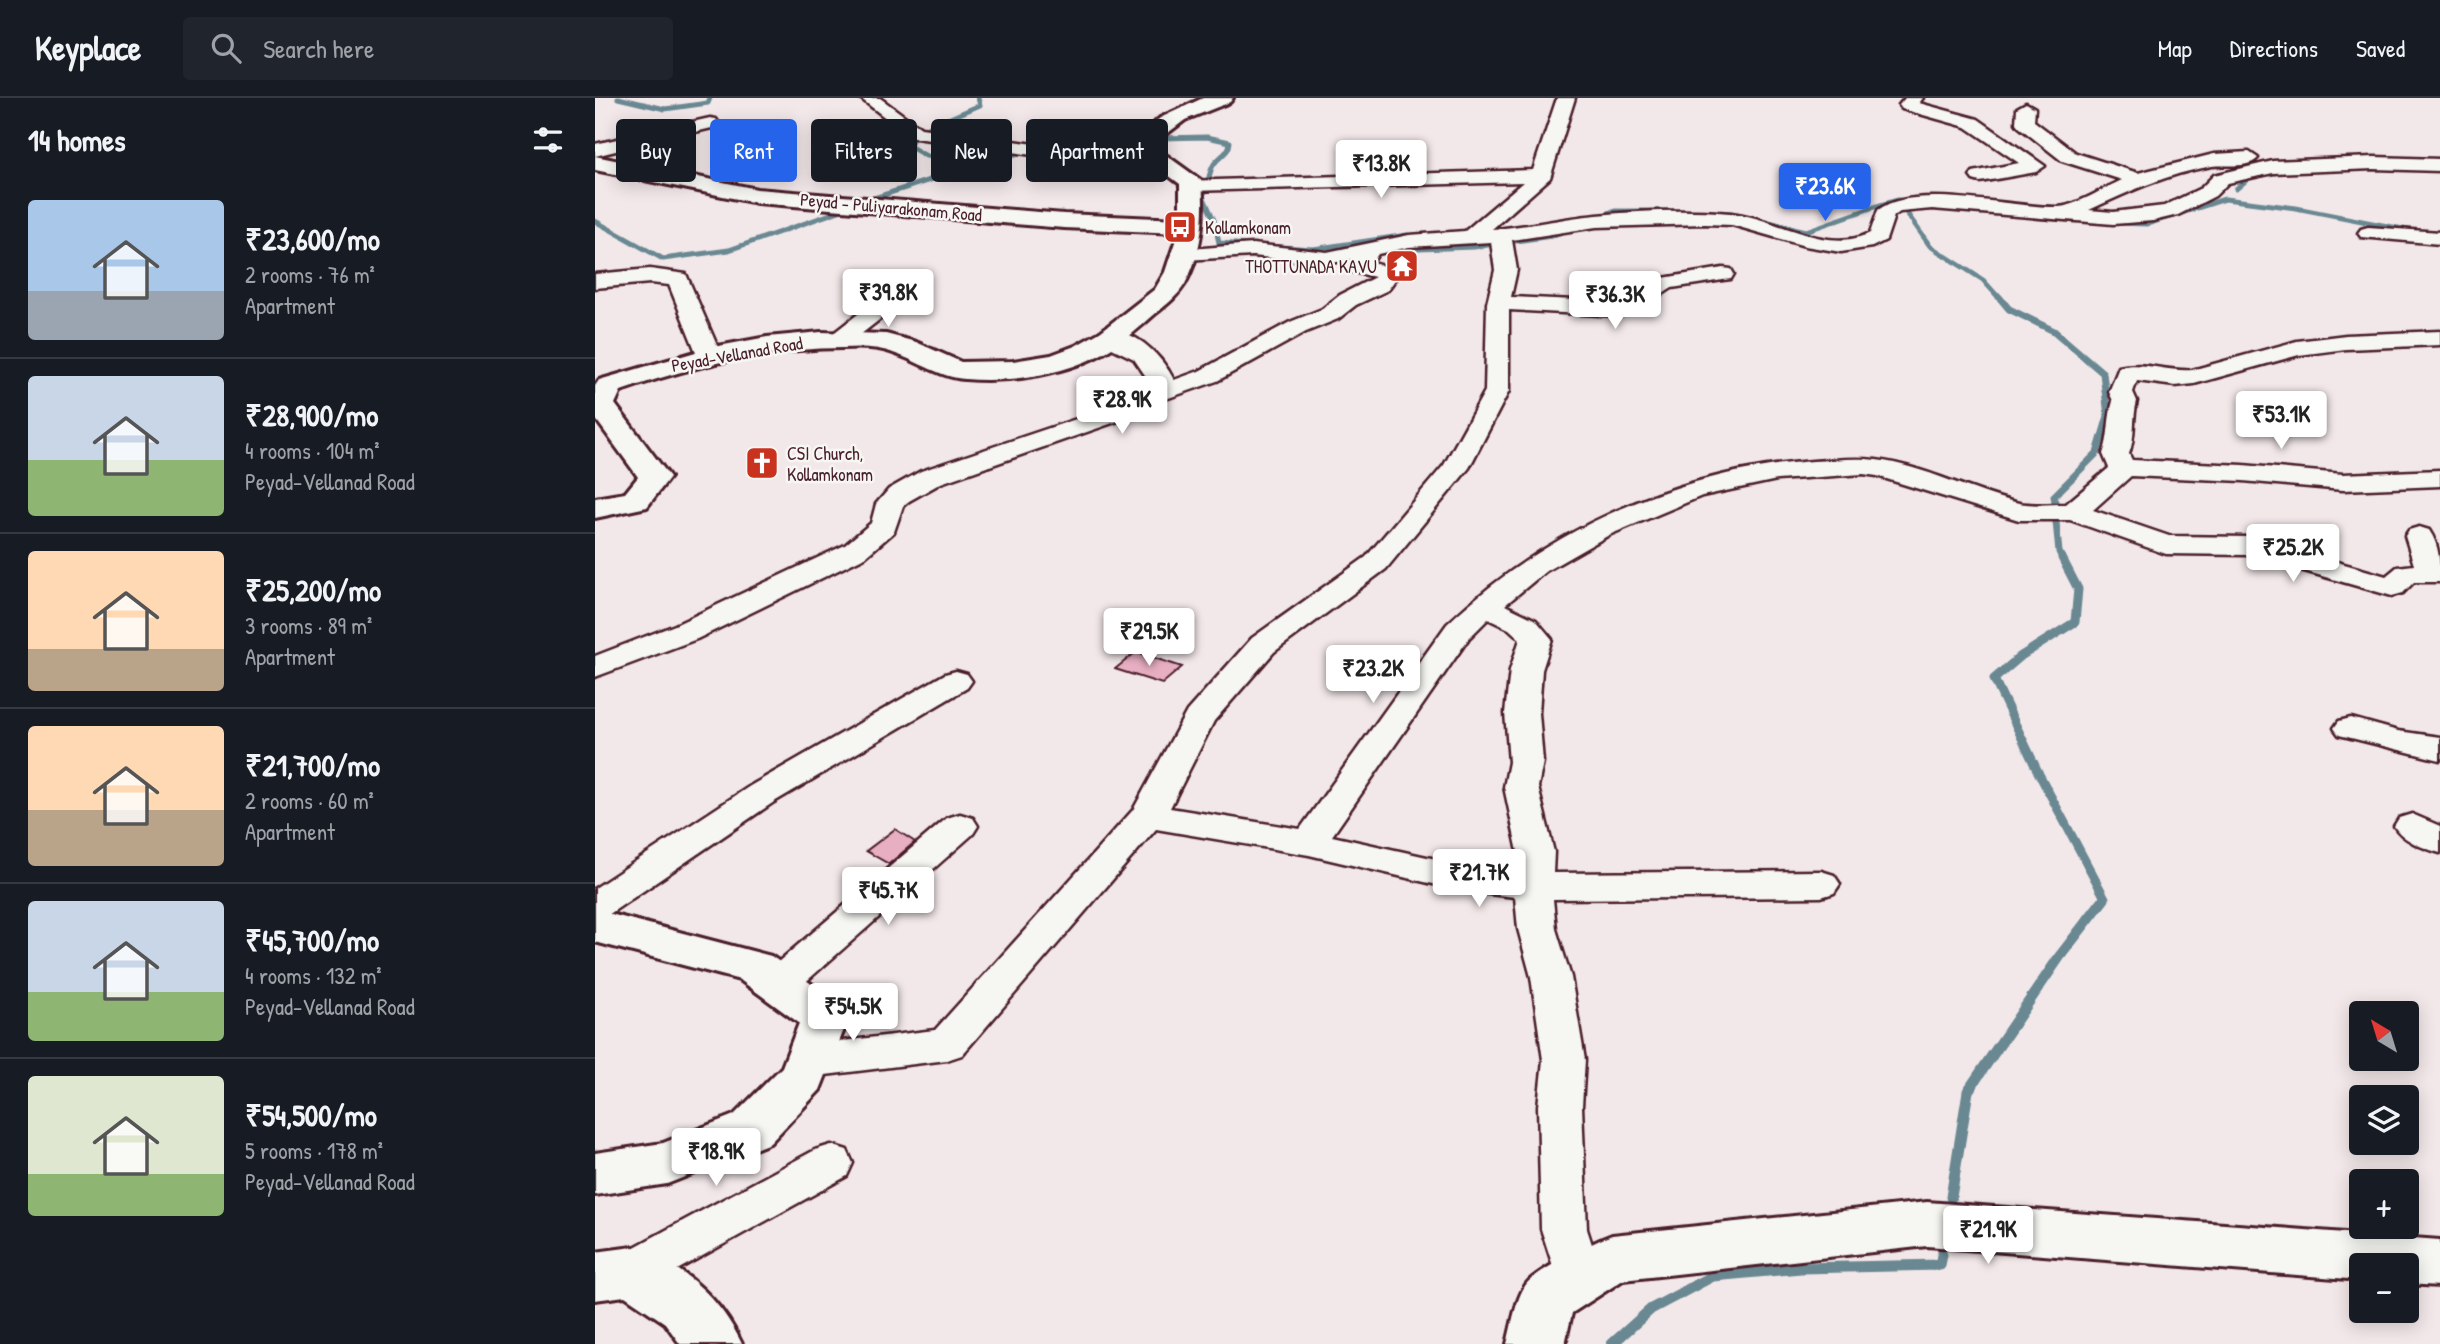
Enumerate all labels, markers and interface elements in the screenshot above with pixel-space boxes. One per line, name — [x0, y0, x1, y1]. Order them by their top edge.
search box — [183, 17, 673, 80]
text: Keyplace — [35, 26, 141, 70]
icon: search — [207, 29, 245, 67]
text: Search here — [263, 31, 374, 66]
text: Map — [2158, 32, 2192, 64]
text: Directions — [2230, 32, 2318, 64]
text: Saved — [2356, 32, 2405, 64]
chip: Buy — [616, 119, 696, 182]
chip: Rent — [710, 119, 797, 182]
chip: Filters — [811, 119, 917, 182]
chip: New — [931, 119, 1012, 182]
chip: Apartment — [1026, 119, 1168, 182]
text: 14 homes — [28, 120, 126, 160]
icon: filters — [529, 121, 567, 159]
pin: ₹13.8K — [1324, 140, 1438, 200]
text: ₹13.8K — [1352, 147, 1410, 178]
pin: ₹23.6K — [1768, 164, 1882, 223]
text: ₹23.6K — [1795, 170, 1855, 201]
street label: Peyad - Puliyarakonam Road — [799, 187, 983, 227]
bus stop icon: Kollamkonam — [1161, 208, 1199, 246]
place label: Kollamkonam — [1205, 215, 1291, 240]
text: ₹23,600/mo — [245, 219, 380, 259]
icon: home — [84, 228, 168, 312]
temple icon: THOTTUNADA KAVU — [1383, 247, 1421, 285]
place label: THOTTUNADA KAVU — [1245, 254, 1377, 279]
text: 2 rooms · 76 m² — [245, 259, 375, 290]
pin: ₹39.8K — [831, 270, 945, 329]
pin: ₹36.3K — [1558, 272, 1672, 331]
text: ₹39.8K — [859, 276, 917, 307]
text: ₹36.3K — [1585, 278, 1645, 309]
text: Apartment — [245, 290, 335, 321]
street label: Peyad-Vellanad Road — [669, 330, 805, 378]
pin: ₹28.9K — [1065, 376, 1179, 436]
text: ₹28.9K — [1092, 383, 1152, 414]
pin: ₹53.1K — [2224, 392, 2338, 451]
text: ₹28,900/mo — [245, 395, 378, 435]
text: ₹53.1K — [2252, 398, 2310, 429]
icon: home — [84, 404, 168, 488]
text: 4 rooms · 104 m² — [245, 435, 379, 466]
place label: CSI Church, Kollamkonam — [787, 441, 873, 487]
church icon: CSI Church, Kollamkonam — [743, 444, 781, 482]
text: Peyad-Vellanad Road — [245, 466, 415, 497]
pin: ₹25.2K — [2236, 524, 2350, 584]
text: ₹25.2K — [2262, 531, 2324, 562]
text: ₹25,200/mo — [245, 570, 381, 610]
icon: home — [84, 579, 168, 663]
pin: ₹29.5K — [1092, 608, 1206, 668]
text: 3 rooms · 89 m² — [245, 610, 372, 641]
text: ₹29.5K — [1119, 615, 1179, 646]
text: Apartment — [245, 641, 335, 672]
pin: ₹23.2K — [1316, 646, 1430, 705]
text: ₹23.2K — [1342, 652, 1404, 683]
text: ₹21,700/mo — [245, 745, 380, 785]
icon: home — [84, 754, 168, 838]
text: 2 rooms · 60 m² — [245, 785, 374, 816]
text: Apartment — [245, 816, 335, 847]
pin: ₹21.7K — [1422, 850, 1536, 909]
text: ₹21.7K — [1449, 856, 1509, 887]
pin: ₹45.7K — [831, 868, 945, 927]
text: ₹45.7K — [858, 874, 918, 905]
text: ₹45,700/mo — [245, 920, 379, 960]
icon: home — [84, 929, 168, 1013]
text: 4 rooms · 132 m² — [245, 960, 382, 991]
pin: ₹54.5K — [796, 984, 910, 1043]
text: ₹54.5K — [824, 990, 882, 1021]
text: Peyad-Vellanad Road — [245, 991, 415, 1022]
north arrow — [2349, 1001, 2419, 1071]
map controls — [2349, 1001, 2419, 1323]
button: layers — [2349, 1085, 2419, 1155]
text: ₹54,500/mo — [245, 1095, 377, 1135]
icon: home — [84, 1104, 168, 1188]
pin: ₹18.9K — [659, 1128, 773, 1188]
text: 5 rooms · 178 m² — [245, 1135, 383, 1166]
text: ₹18.9K — [688, 1135, 744, 1166]
text: Peyad-Vellanad Road — [245, 1166, 415, 1197]
button: + — [2349, 1169, 2419, 1239]
pin: ₹21.9K — [1931, 1206, 2045, 1266]
text: ₹21.9K — [1959, 1213, 2017, 1244]
button: − — [2349, 1253, 2419, 1323]

